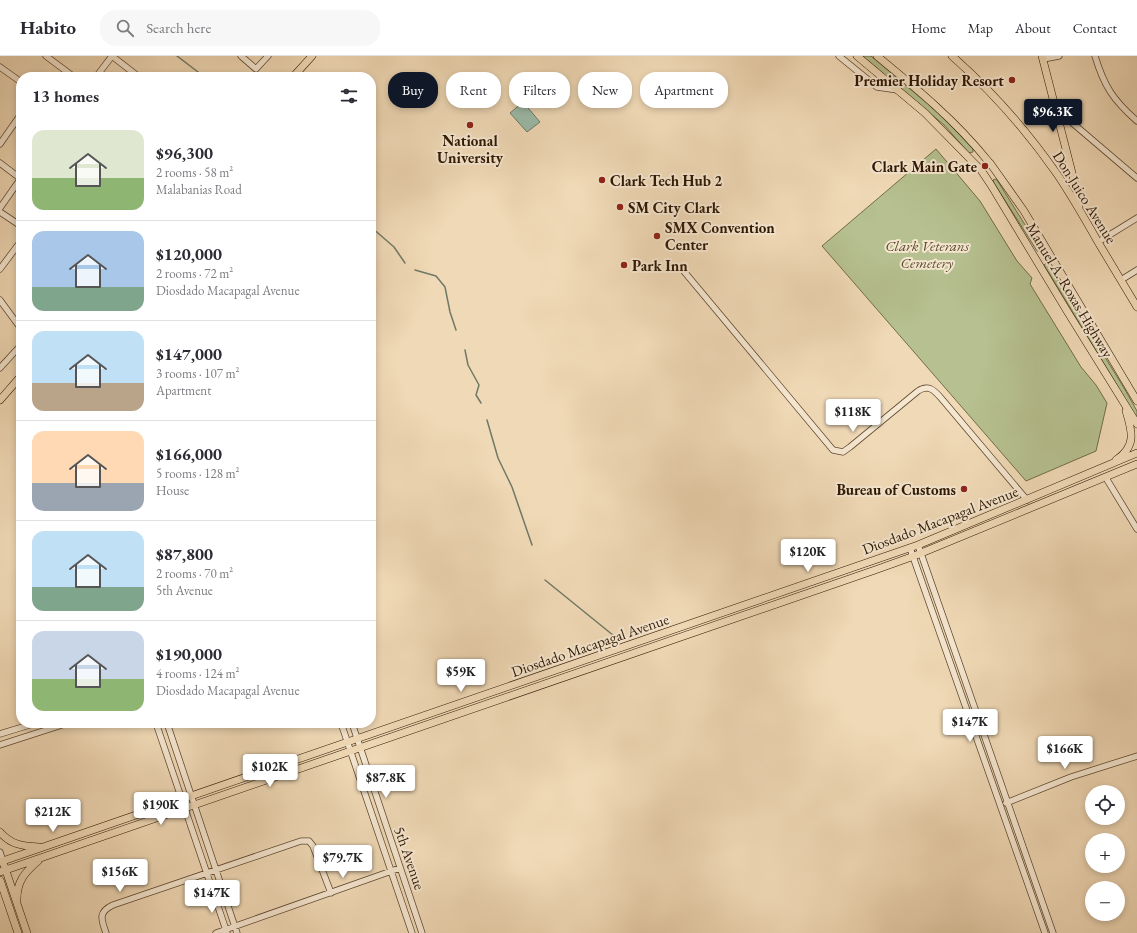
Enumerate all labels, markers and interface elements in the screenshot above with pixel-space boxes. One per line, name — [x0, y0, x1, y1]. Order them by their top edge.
search box — [100, 10, 380, 46]
text: Habito — [20, 15, 76, 40]
icon: search — [114, 17, 136, 39]
text: Search here — [146, 18, 211, 37]
text: Home — [911, 19, 946, 37]
text: Map — [968, 19, 993, 37]
text: About — [1015, 19, 1051, 37]
text: Contact — [1073, 19, 1117, 37]
place label: Premier Holiday Resort — [854, 71, 1004, 90]
chip: Buy — [388, 72, 438, 108]
chip: Rent — [446, 72, 501, 108]
chip: Filters — [509, 72, 570, 108]
chip: New — [578, 72, 632, 108]
chip: Apartment — [640, 72, 728, 108]
marker: Premier Holiday Resort — [1007, 75, 1017, 85]
text: 13 homes — [32, 85, 99, 107]
icon: filters — [338, 85, 360, 107]
pin: $96.3K — [1020, 99, 1086, 133]
text: $96.3K — [1033, 103, 1073, 120]
marker: National University — [465, 120, 475, 130]
place label: National University — [437, 131, 504, 167]
text: $96,300 — [156, 142, 213, 164]
icon: home — [64, 146, 112, 194]
street label: Don Juico Avenue — [1049, 147, 1121, 247]
place label: Clark Main Gate — [872, 157, 977, 176]
marker: Clark Main Gate — [980, 161, 990, 171]
text: 2 rooms · 58 m² — [156, 164, 233, 181]
place label: Clark Tech Hub 2 — [610, 171, 722, 190]
marker: Clark Tech Hub 2 — [597, 175, 607, 185]
text: Malabanias Road — [156, 181, 242, 198]
place label: SM City Clark — [628, 198, 721, 217]
marker: SM City Clark — [615, 202, 625, 212]
place label: SMX Convention Center — [665, 218, 775, 254]
street label: Manuel A. Roxas Highway — [1022, 219, 1118, 361]
marker: SMX Convention Center — [652, 231, 662, 241]
park label: Clark Veterans Cemetery — [885, 236, 970, 272]
text: $120,000 — [156, 243, 222, 265]
icon: home — [64, 247, 112, 295]
place label: Park Inn — [632, 256, 688, 275]
marker: Park Inn — [619, 260, 629, 270]
text: 2 rooms · 72 m² — [156, 265, 233, 282]
text: Diosdado Macapagal Avenue — [156, 282, 299, 299]
text: $147,000 — [156, 343, 222, 365]
icon: home — [64, 347, 112, 395]
text: 3 rooms · 107 m² — [156, 365, 240, 382]
text: Apartment — [156, 382, 211, 399]
pin: $118K — [825, 399, 881, 433]
text: $118K — [835, 403, 871, 420]
text: $166,000 — [156, 443, 222, 465]
icon: home — [64, 447, 112, 495]
text: 5 rooms · 128 m² — [156, 465, 240, 482]
place label: Bureau of Customs — [836, 480, 956, 499]
street label: Diosdado Macapagal Avenue — [859, 481, 1021, 559]
text: House — [156, 482, 189, 499]
marker: Bureau of Customs — [959, 484, 969, 494]
pin: $120K — [780, 539, 836, 573]
text: $87,800 — [156, 543, 213, 565]
text: $120K — [790, 543, 826, 560]
icon: home — [64, 547, 112, 595]
text: 2 rooms · 70 m² — [156, 565, 233, 582]
text: 5th Avenue — [156, 582, 213, 599]
street label: Diosdado Macapagal Avenue — [509, 609, 671, 681]
text: $190,000 — [156, 643, 222, 665]
icon: home — [64, 647, 112, 695]
pin: $59K — [437, 659, 485, 693]
text: $59K — [446, 663, 476, 680]
text: 4 rooms · 124 m² — [156, 665, 240, 682]
text: Diosdado Macapagal Avenue — [156, 682, 299, 699]
pin: $147K — [942, 709, 998, 743]
text: $147K — [952, 713, 988, 730]
pin: $166K — [1037, 736, 1093, 770]
text: $166K — [1047, 740, 1083, 757]
pin: $102K — [242, 754, 298, 788]
text: $102K — [252, 758, 288, 775]
pin: $87.8K — [353, 765, 419, 799]
text: $87.8K — [366, 769, 406, 786]
map controls — [1085, 785, 1125, 921]
button: locate — [1085, 785, 1125, 825]
pin: $190K — [133, 792, 189, 826]
text: $190K — [143, 796, 179, 813]
pin: $212K — [25, 799, 81, 833]
text: $212K — [35, 803, 71, 820]
street label: 5th Avenue — [390, 824, 430, 892]
button: + — [1085, 833, 1125, 873]
pin: $79.7K — [310, 845, 376, 879]
text: $79.7K — [323, 849, 363, 866]
pin: $156K — [92, 859, 148, 893]
text: $156K — [102, 863, 138, 880]
pin: $147K — [184, 880, 240, 914]
button: − — [1085, 881, 1125, 921]
text: $147K — [194, 884, 230, 901]

